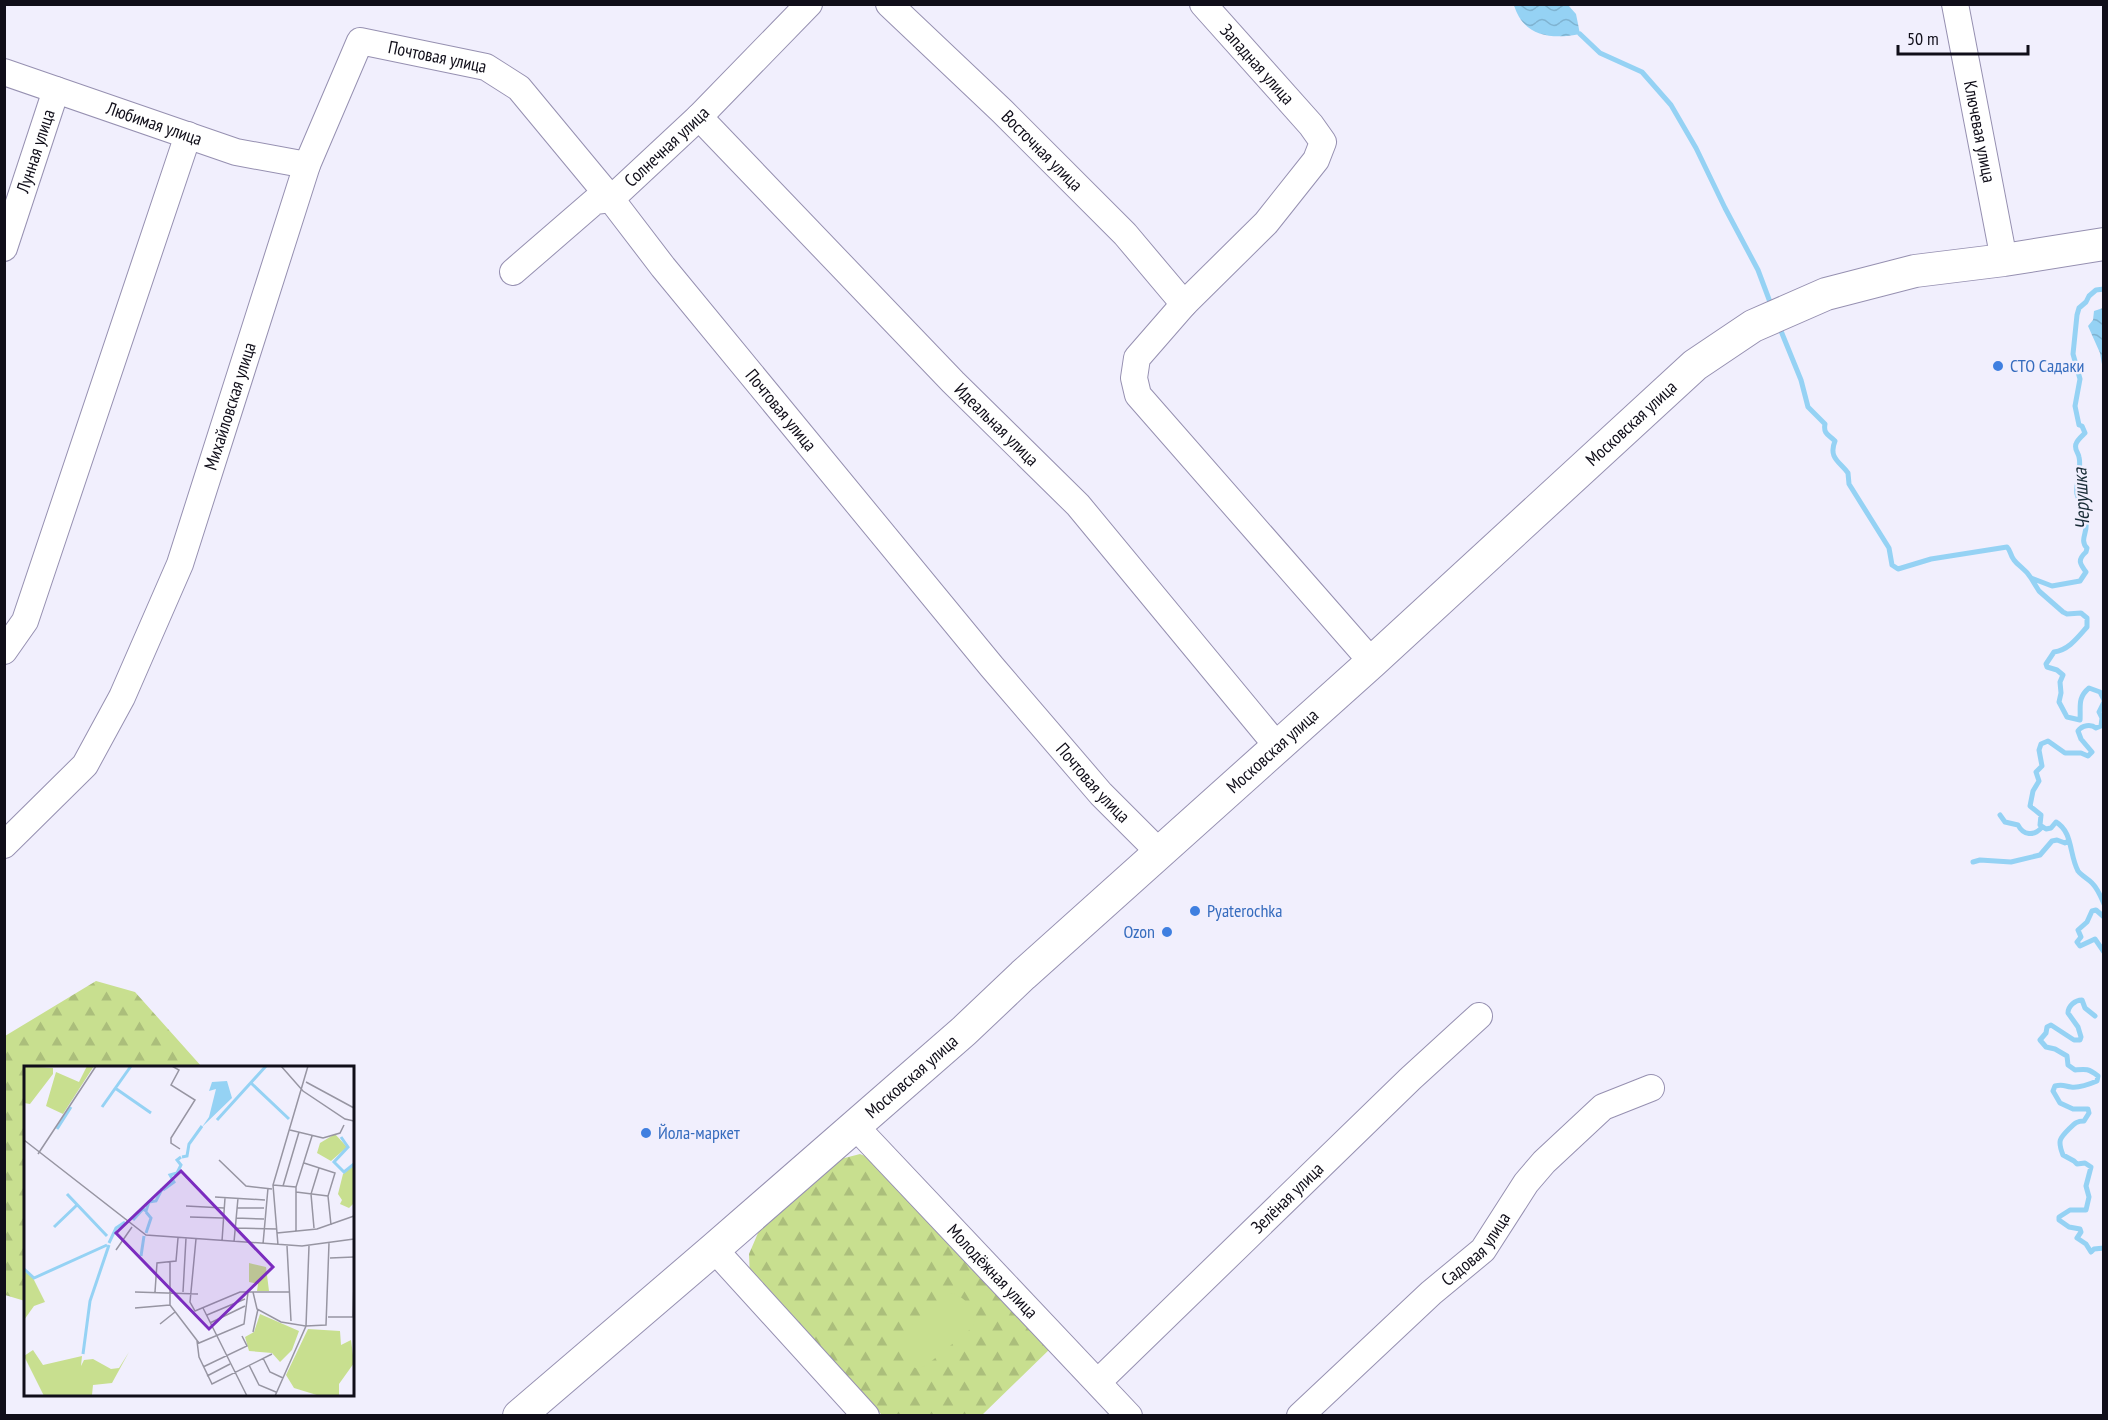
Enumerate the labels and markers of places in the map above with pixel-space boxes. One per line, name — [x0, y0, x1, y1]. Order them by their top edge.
place label: СТО Садаки — [2010, 354, 2084, 377]
marker: СТО Садаки — [1991, 359, 2005, 373]
place label: Pyaterochka — [1207, 899, 1283, 922]
marker: Pyaterochka — [1188, 904, 1202, 918]
place label: Ozon — [1123, 920, 1155, 943]
marker: Ozon — [1160, 925, 1174, 939]
place label: Йола-маркет — [658, 1121, 740, 1144]
marker: Йола-маркет — [639, 1126, 653, 1140]

